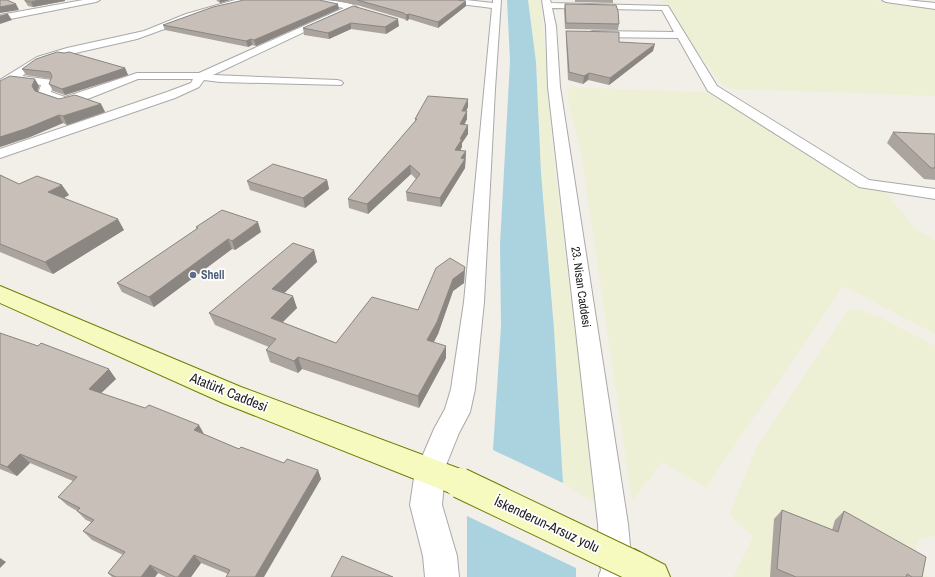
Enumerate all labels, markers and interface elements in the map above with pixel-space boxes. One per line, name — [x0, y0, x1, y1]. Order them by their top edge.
street label: 23. Nisan Caddesi — [567, 246, 595, 328]
place label: Shell — [201, 267, 225, 283]
marker: Shell — [188, 270, 198, 280]
street label: Atatürk Caddesi — [187, 368, 271, 416]
street label: İskenderun-Arsuz yolu — [491, 492, 603, 556]

